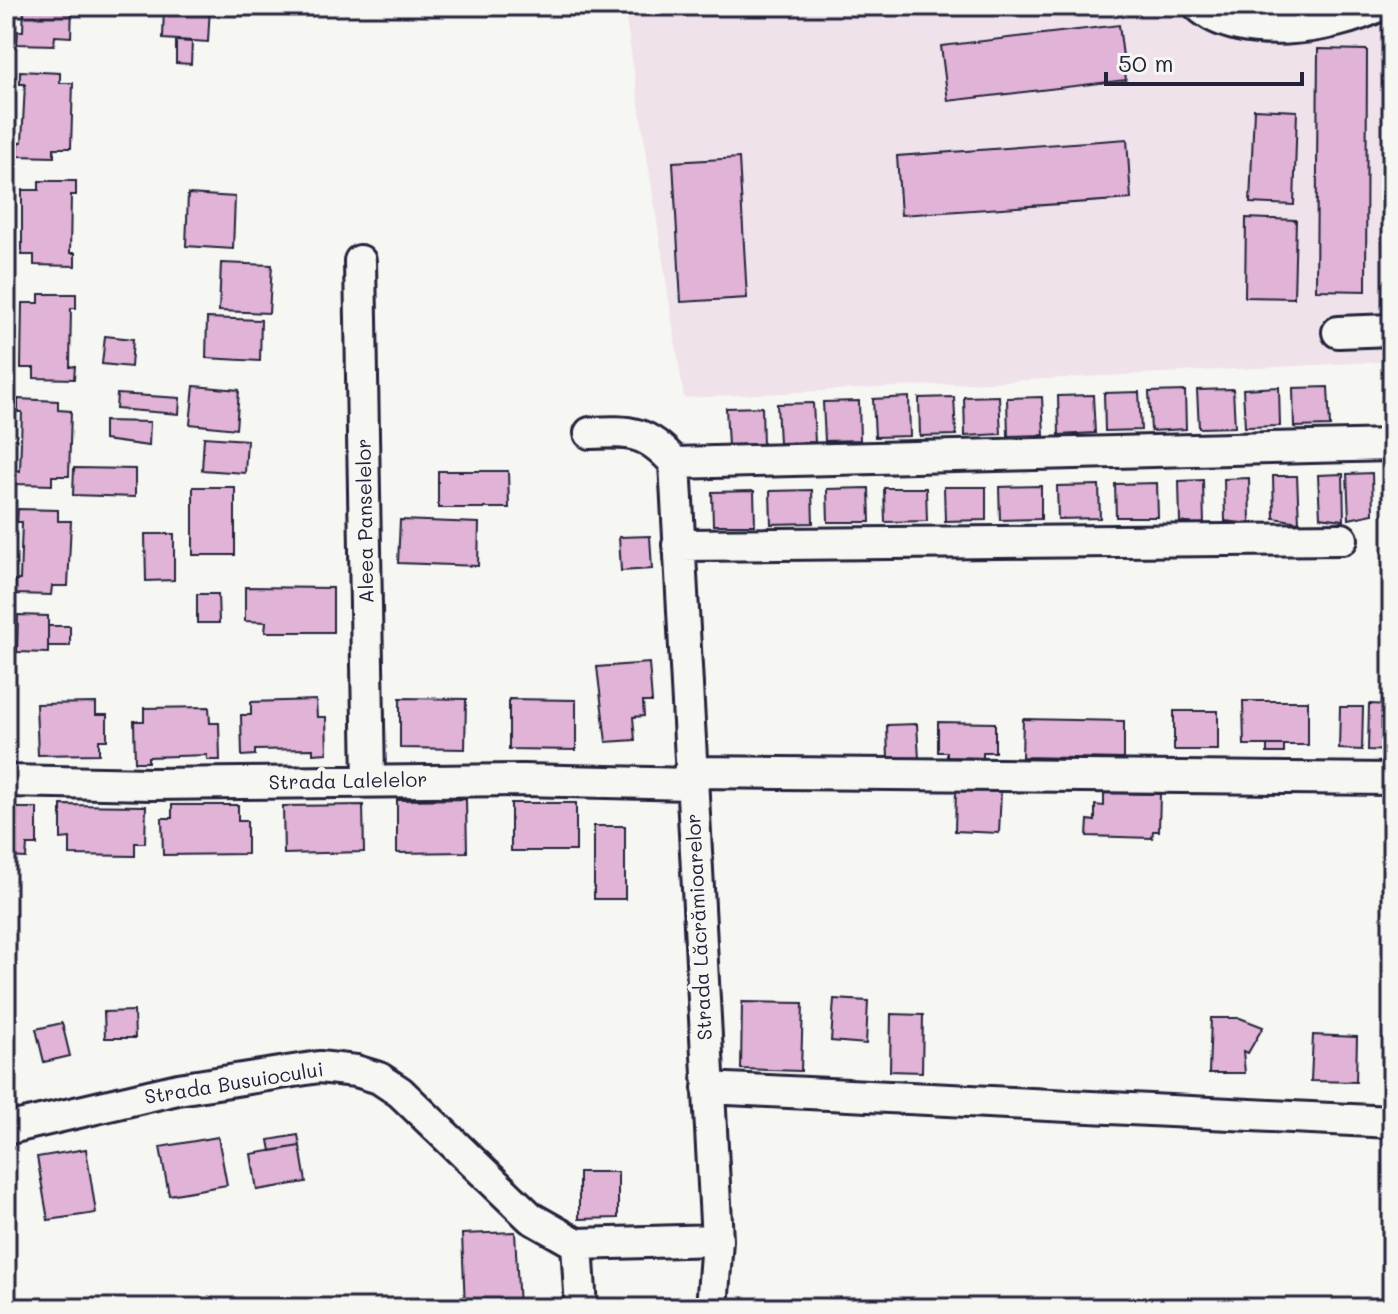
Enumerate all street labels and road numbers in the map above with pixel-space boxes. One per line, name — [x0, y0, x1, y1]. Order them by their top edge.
street label: Aleea Panselelor — [350, 438, 378, 604]
street label: Strada Lalelelor — [268, 766, 428, 794]
street label: Strada Lăcrămioarelor — [679, 813, 717, 1041]
street label: Strada Busuiocului — [142, 1055, 325, 1109]

